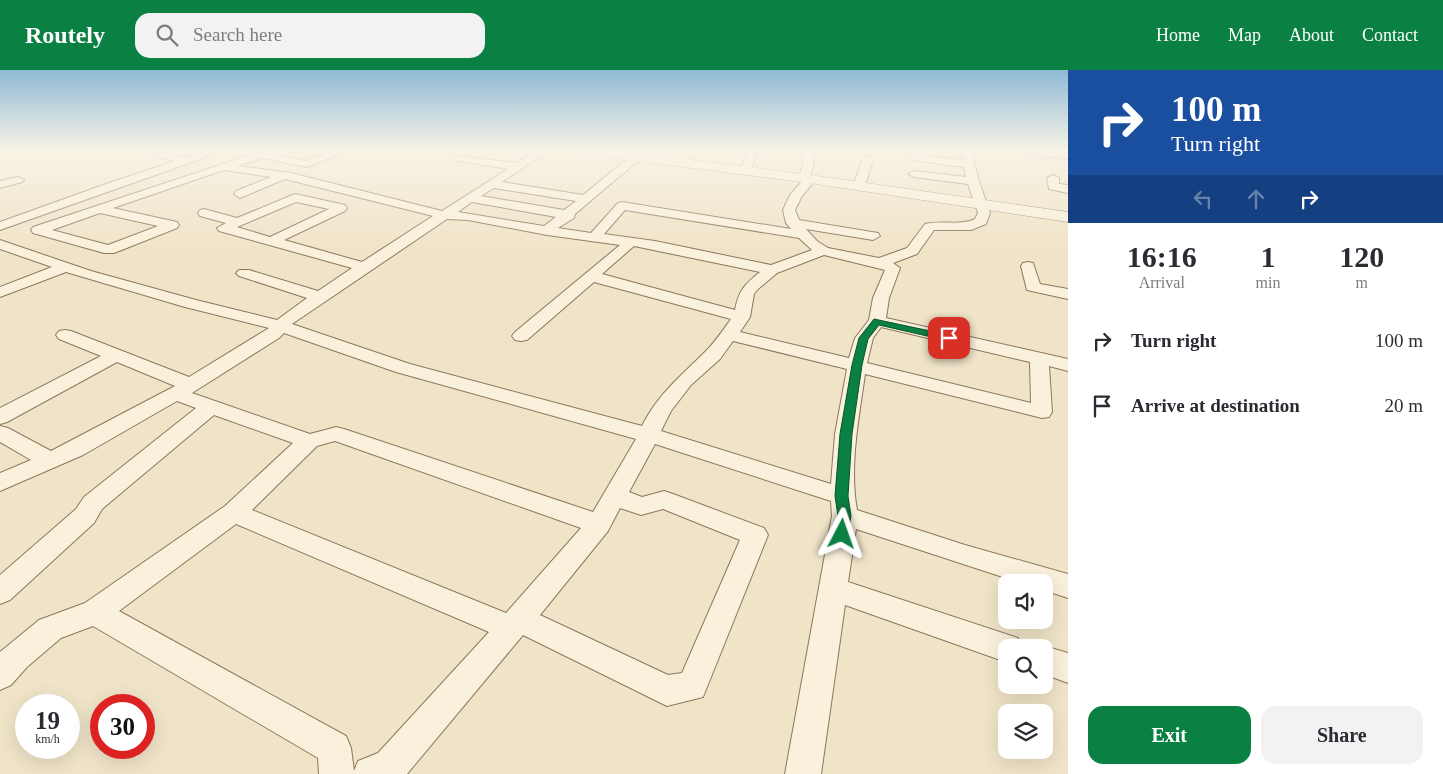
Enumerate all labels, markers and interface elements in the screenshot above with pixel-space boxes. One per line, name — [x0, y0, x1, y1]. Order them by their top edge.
search box — [135, 13, 485, 58]
icon: search — [153, 21, 181, 49]
text: Routely — [25, 22, 105, 48]
text: Search here — [193, 24, 282, 45]
text: Home — [1156, 25, 1200, 45]
text: Map — [1228, 25, 1261, 45]
text: About — [1289, 25, 1334, 45]
text: Contact — [1362, 25, 1418, 45]
icon: right — [1088, 90, 1153, 155]
text: 100 m — [1171, 90, 1261, 129]
text: Turn right — [1171, 131, 1260, 156]
icon: left — [1189, 185, 1217, 213]
icon: ahead — [1242, 185, 1270, 213]
icon: right — [1295, 185, 1323, 213]
text: 16:16 — [1127, 240, 1197, 273]
text: 1 — [1260, 240, 1275, 273]
text: 120 — [1339, 240, 1384, 273]
text: Arrival — [1139, 274, 1185, 291]
text: min — [1256, 274, 1280, 291]
text: m — [1355, 274, 1368, 291]
pin — [928, 317, 970, 359]
icon: arrive — [935, 324, 963, 352]
icon: right — [1088, 327, 1116, 355]
text: Turn right — [1131, 330, 1216, 351]
text: 100 m — [1375, 330, 1423, 351]
icon: arrive — [1088, 392, 1116, 420]
text: Arrive at destination — [1131, 395, 1300, 416]
text: 20 m — [1384, 395, 1423, 416]
position arrow — [815, 507, 867, 559]
map controls — [998, 574, 1053, 759]
button: sound — [998, 574, 1053, 629]
button: search — [998, 639, 1053, 694]
speed limit sign: 30 — [90, 694, 155, 759]
button: layers — [998, 704, 1053, 759]
button: Exit — [1088, 706, 1251, 764]
button: Share — [1261, 706, 1423, 764]
text: 19 — [35, 707, 60, 734]
text: km/h — [35, 732, 60, 746]

